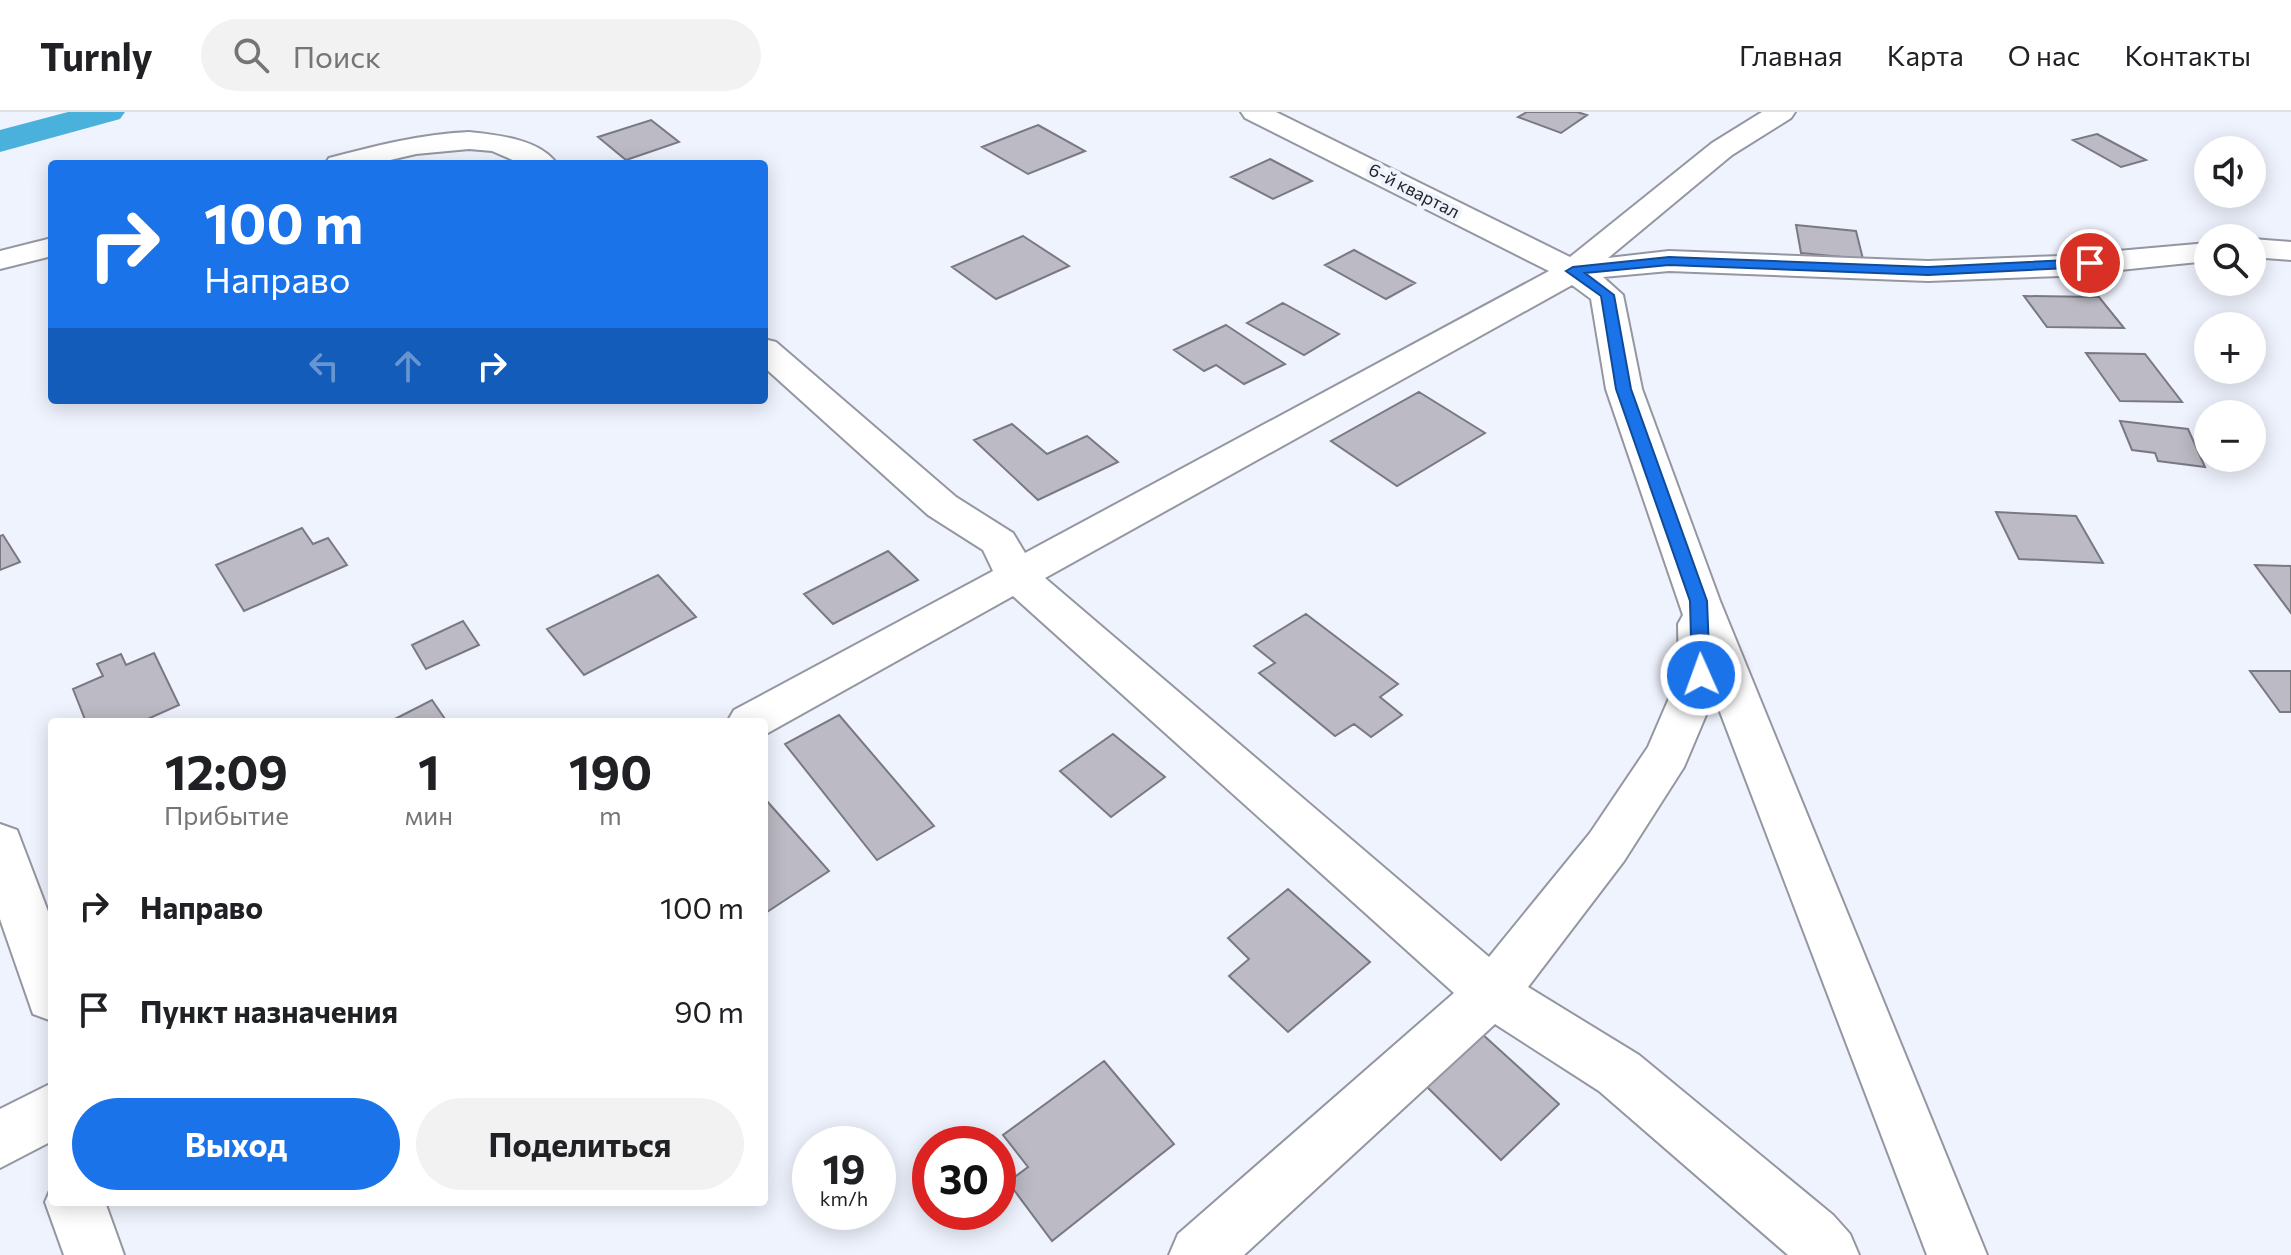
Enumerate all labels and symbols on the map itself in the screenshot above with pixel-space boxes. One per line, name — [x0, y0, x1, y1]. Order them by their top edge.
street label: 6-й квартал — [1365, 158, 1464, 222]
pin — [2056, 229, 2124, 297]
position arrow — [1659, 633, 1743, 717]
speed limit sign: 30 — [912, 1126, 1016, 1230]

